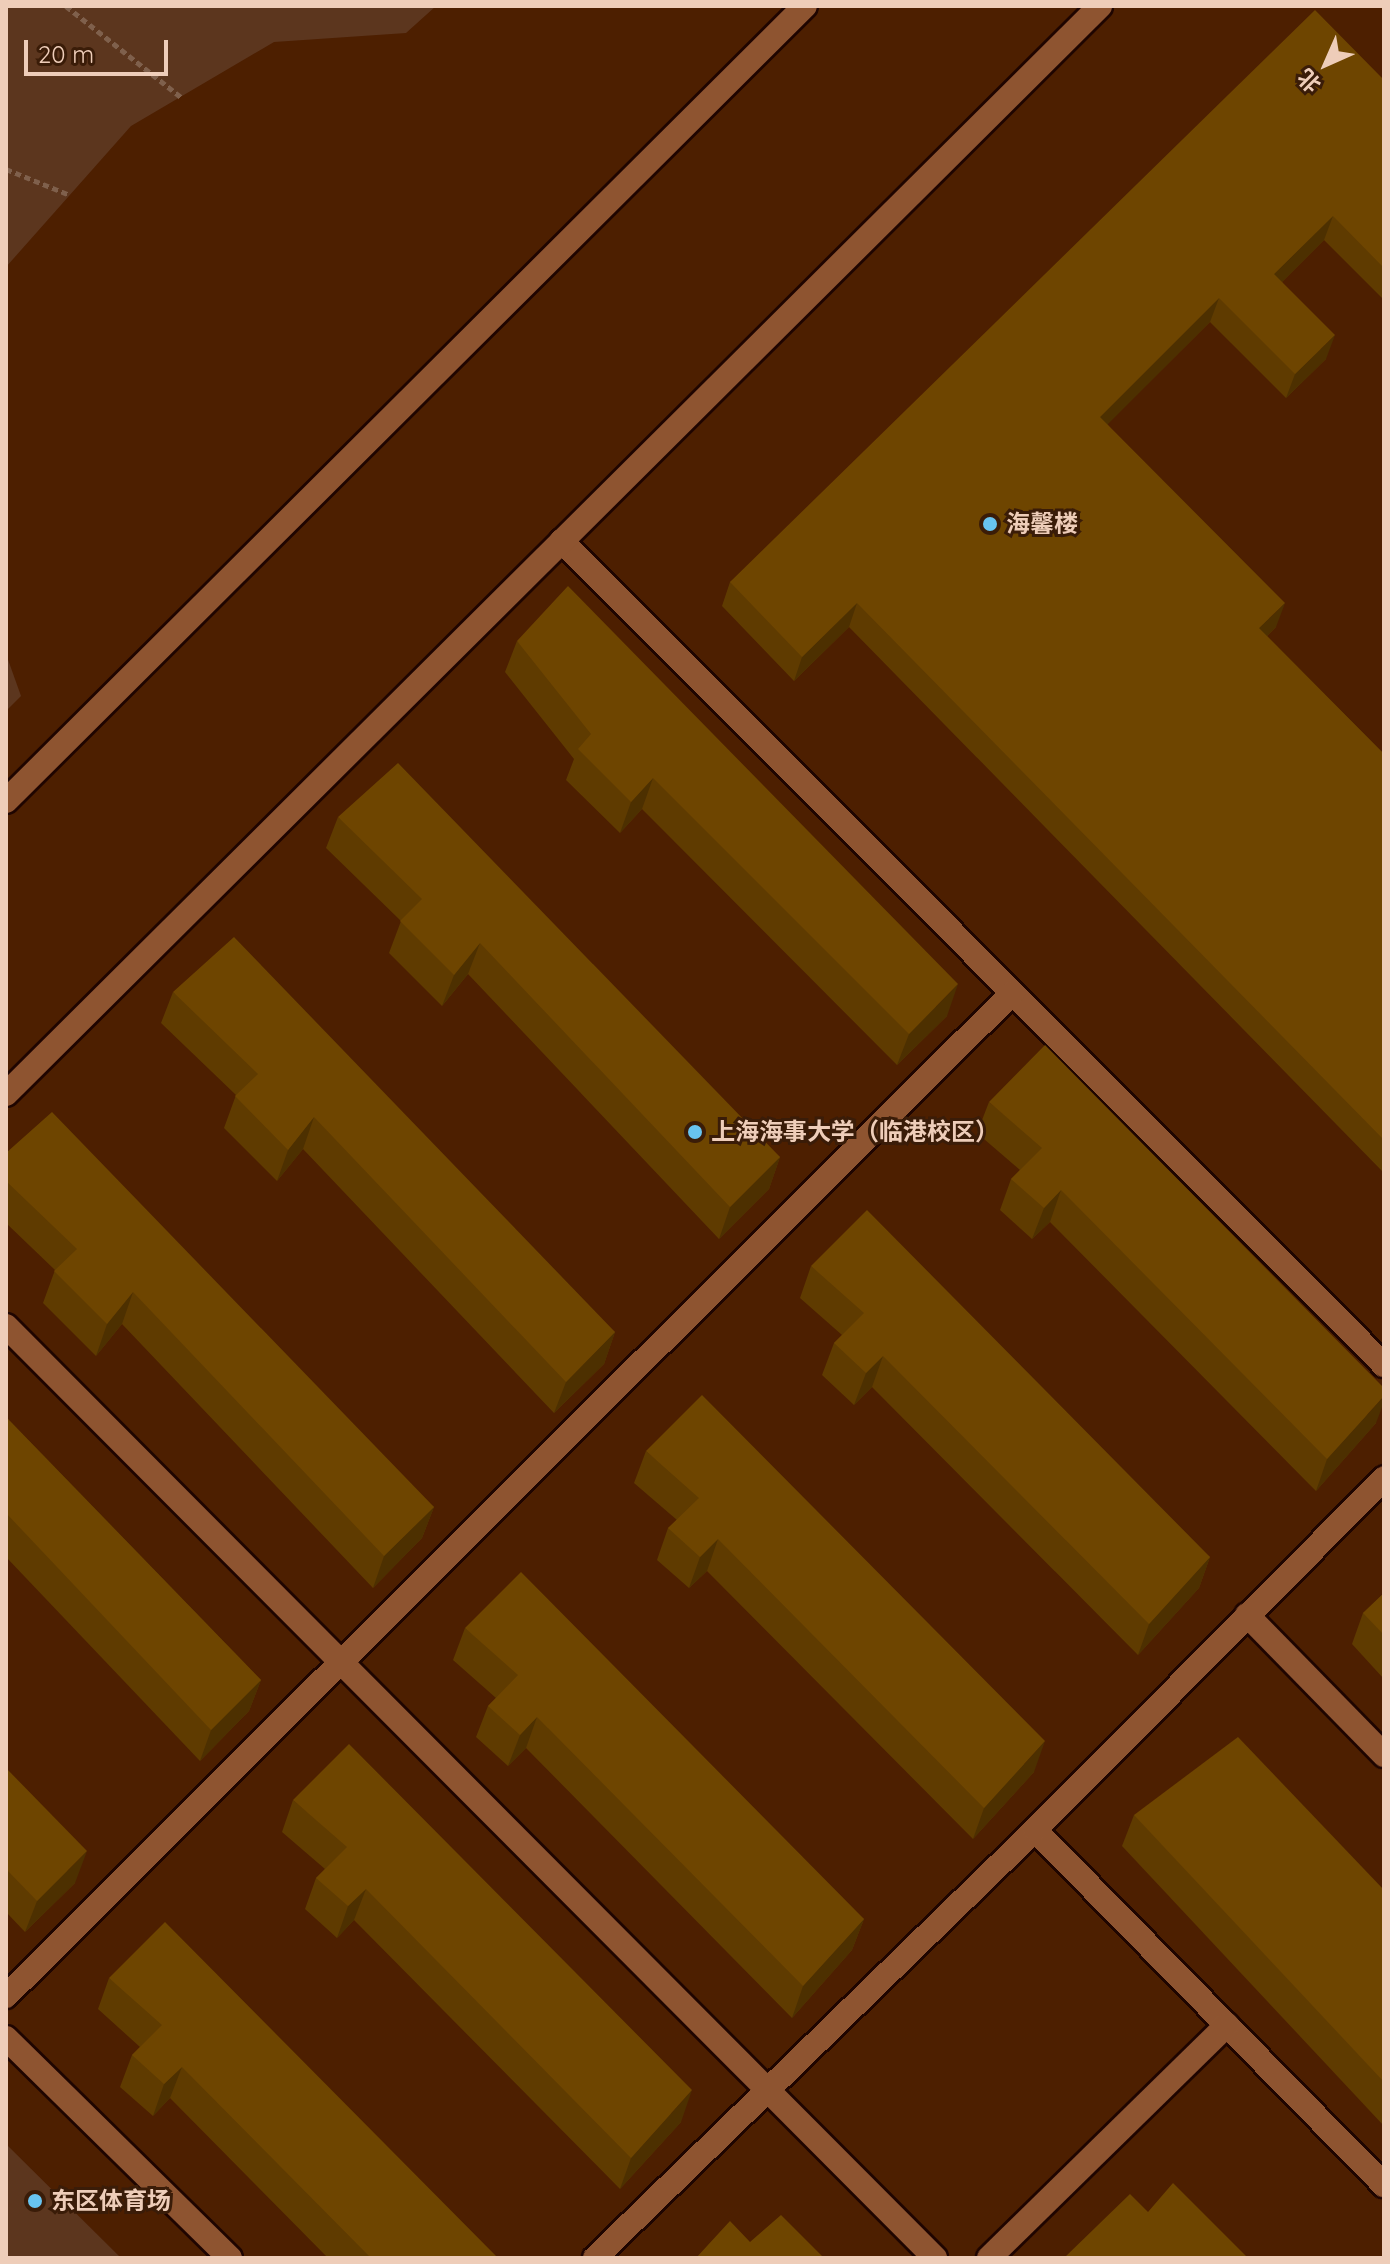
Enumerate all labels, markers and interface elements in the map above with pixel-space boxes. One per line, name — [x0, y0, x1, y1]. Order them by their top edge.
scale bar — [28, 24, 172, 74]
north arrow — [1286, 24, 1366, 104]
text: 20 m — [38, 39, 94, 69]
text: 北 — [1291, 63, 1327, 99]
place label: 海馨楼 — [1006, 510, 1078, 538]
marker: 海馨楼 — [981, 515, 999, 533]
place label: 上海海事大学（临港校区） — [711, 1118, 999, 1146]
marker: 上海海事大学（临港校区） — [686, 1123, 704, 1141]
place label: 东区体育场 — [51, 2187, 171, 2215]
marker: 东区体育场 — [26, 2192, 44, 2210]

